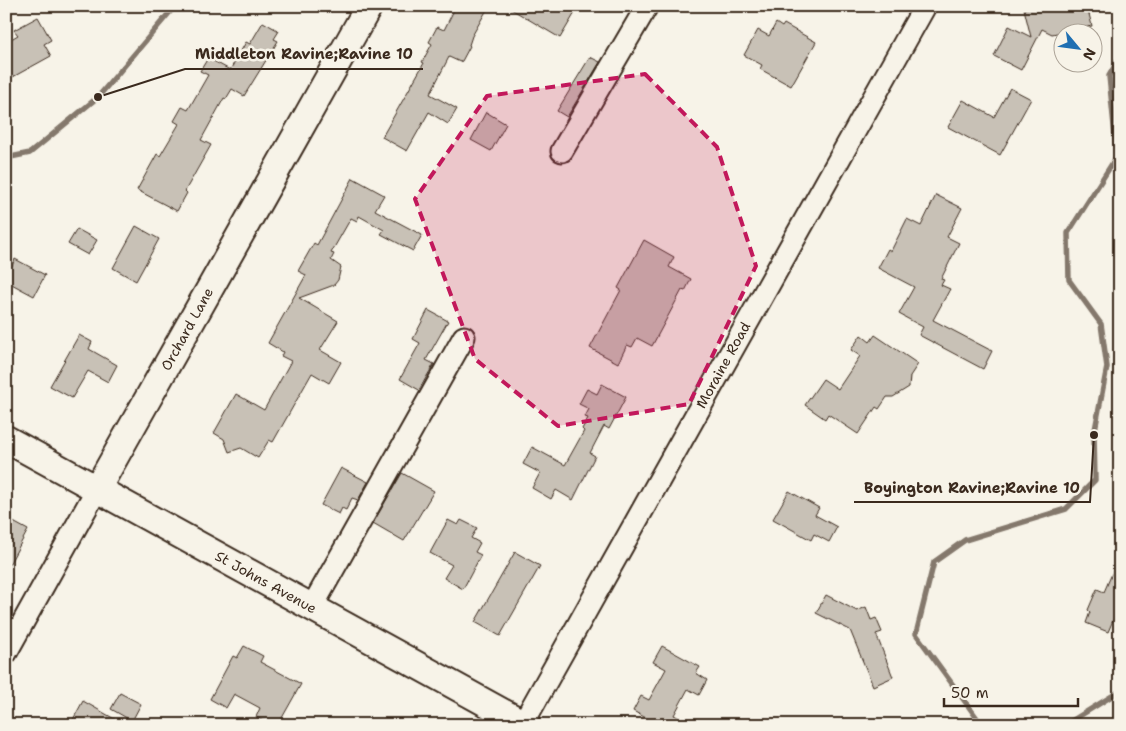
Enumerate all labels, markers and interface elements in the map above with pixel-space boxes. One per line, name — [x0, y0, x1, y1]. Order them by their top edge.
north arrow — [1054, 22, 1104, 72]
callout: Middleton Ravine;Ravine 10 — [185, 39, 423, 69]
text: Middleton Ravine;Ravine 10 — [195, 44, 413, 64]
text: N — [1079, 45, 1100, 64]
street label: Orchard Lane — [157, 284, 217, 374]
street label: Moraine Road — [692, 318, 754, 411]
callout: Boyington Ravine;Ravine 10 — [854, 472, 1090, 502]
text: Boyington Ravine;Ravine 10 — [864, 478, 1080, 498]
street label: St Johns Avenue — [212, 547, 320, 617]
scale bar — [944, 676, 1077, 708]
text: 50 m — [951, 683, 989, 703]

